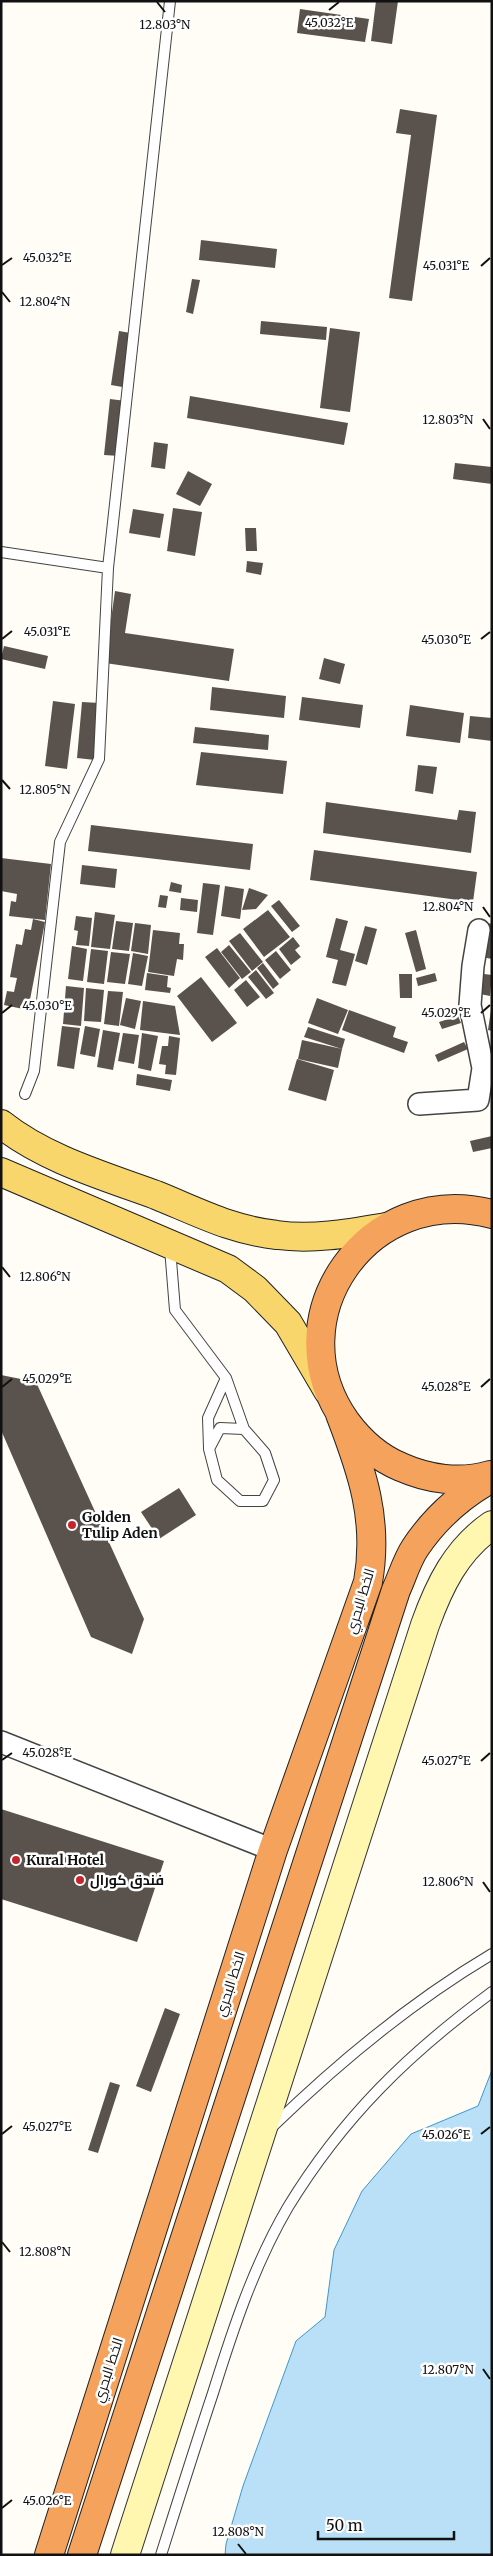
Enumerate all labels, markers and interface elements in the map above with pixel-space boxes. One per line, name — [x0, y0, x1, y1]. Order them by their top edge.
text: 45.032°E — [305, 15, 354, 30]
text: 12.803°N — [140, 17, 191, 32]
text: 45.032°E — [23, 250, 72, 265]
text: 45.031°E — [423, 258, 470, 273]
text: 12.804°N — [20, 294, 71, 309]
text: 12.803°N — [423, 412, 474, 427]
text: 45.031°E — [24, 624, 71, 639]
text: 45.030°E — [421, 632, 471, 647]
text: 12.805°N — [19, 782, 71, 797]
text: 12.804°N — [423, 899, 474, 914]
text: 45.030°E — [22, 998, 72, 1013]
text: 45.029°E — [421, 1005, 471, 1020]
text: 12.806°N — [19, 1269, 71, 1284]
text: 45.029°E — [22, 1371, 72, 1386]
text: 45.028°E — [421, 1379, 471, 1394]
place label: Golden Tulip Aden — [82, 1508, 158, 1542]
marker: Golden Tulip Aden — [66, 1519, 78, 1531]
street label: الخط البحري — [342, 1566, 381, 1637]
text: 45.028°E — [22, 1745, 72, 1760]
text: 45.027°E — [421, 1753, 471, 1768]
place label: Kural Hotel — [26, 1851, 105, 1869]
marker: Kural Hotel — [10, 1854, 22, 1866]
place label: فندق كورال — [90, 1871, 164, 1889]
marker: فندق كورال — [74, 1874, 86, 1886]
text: 12.806°N — [422, 1874, 474, 1889]
street label: الخط البحري — [211, 1949, 252, 2020]
text: 45.027°E — [22, 2119, 72, 2134]
text: 45.026°E — [422, 2127, 471, 2142]
text: 12.808°N — [19, 2244, 72, 2259]
street label: الخط البحري — [89, 2335, 130, 2406]
text: 12.807°N — [422, 2362, 474, 2377]
text: 45.026°E — [23, 2493, 72, 2508]
scale bar — [318, 2508, 454, 2540]
text: 50 m — [326, 2516, 363, 2535]
text: 12.808°N — [212, 2524, 265, 2539]

